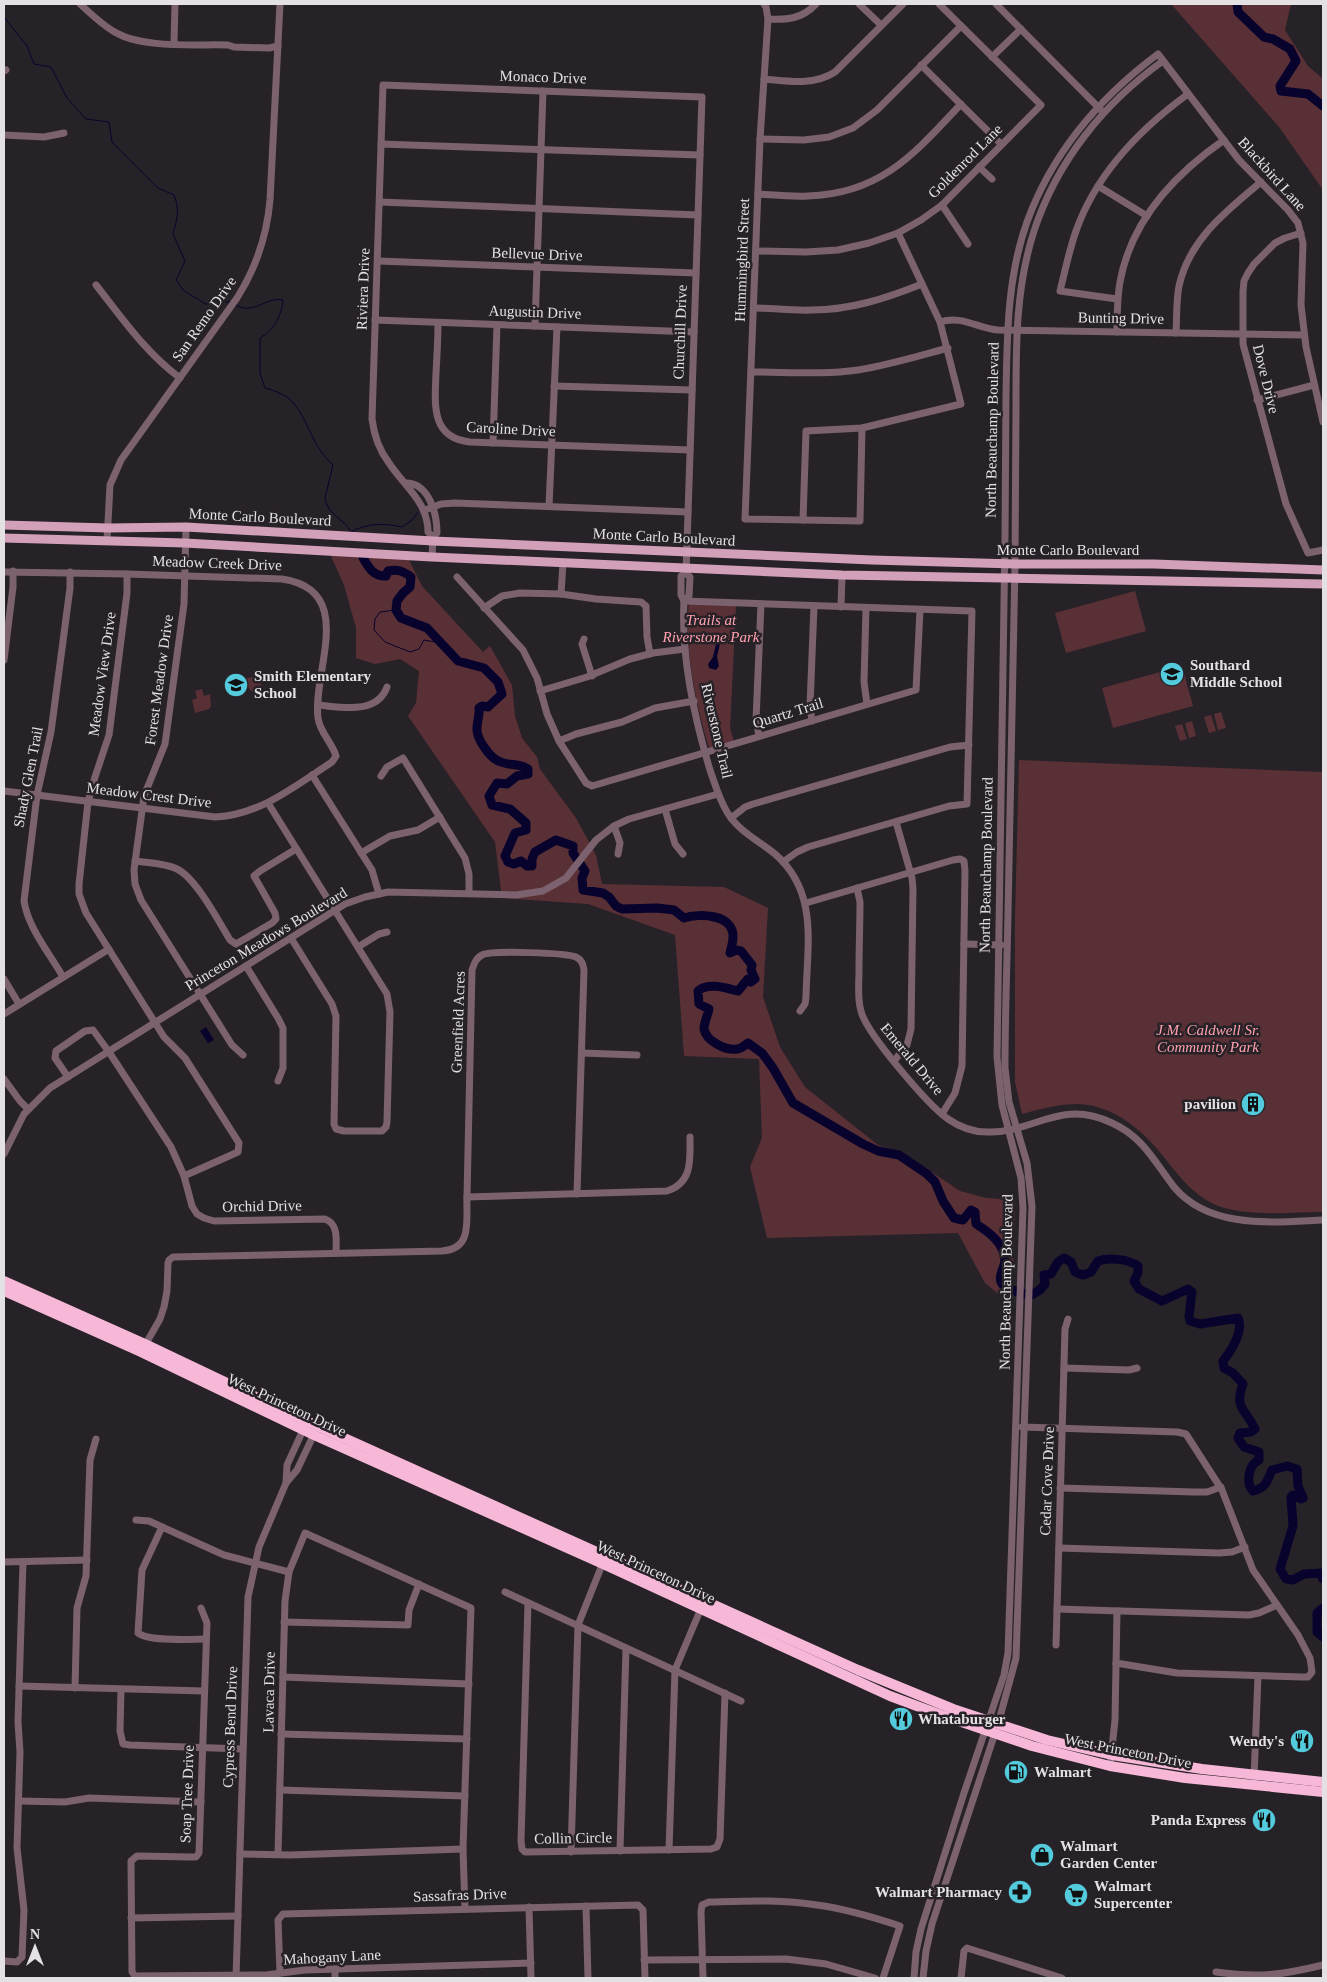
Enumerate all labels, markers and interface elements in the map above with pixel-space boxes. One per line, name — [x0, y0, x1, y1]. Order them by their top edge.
street label: Monaco Drive — [499, 67, 587, 87]
street label: Goldenrod Lane — [925, 120, 1006, 201]
street label: Blackbird Lane — [1235, 134, 1309, 214]
street label: Hummingbird Street — [732, 197, 752, 322]
street label: Bellevue Drive — [491, 244, 583, 264]
street label: Riviera Drive — [354, 247, 372, 330]
street label: San Remo Drive — [169, 273, 239, 365]
street label: Churchill Drive — [670, 284, 690, 380]
street label: Augustin Drive — [488, 302, 582, 322]
street label: Bunting Drive — [1078, 309, 1165, 327]
street label: North Beauchamp Boulevard — [982, 341, 1002, 518]
street label: Dove Drive — [1250, 343, 1282, 415]
street label: Caroline Drive — [466, 419, 556, 439]
street label: Monte Carlo Boulevard — [188, 505, 332, 529]
street label: Monte Carlo Boulevard — [592, 525, 736, 549]
street label: Monte Carlo Boulevard — [997, 542, 1140, 558]
street label: Meadow Creek Drive — [152, 553, 283, 573]
street label: Meadow View Drive — [85, 610, 119, 737]
park label: Trails at Riverstone Park — [661, 612, 760, 645]
street label: Forest Meadow Drive — [142, 613, 176, 746]
place label: Southard Middle School — [1190, 657, 1282, 690]
school or university icon: Southard Middle School — [1159, 661, 1185, 687]
place label: Smith Elementary School — [254, 668, 372, 701]
school or university icon: Smith Elementary School — [223, 672, 249, 698]
street label: Riverstone Trail — [698, 682, 736, 780]
street label: Quartz Trail — [751, 695, 825, 731]
street label: Shady Glen Trail — [10, 725, 46, 829]
street label: North Beauchamp Boulevard — [976, 776, 996, 953]
street label: Meadow Crest Drive — [86, 779, 213, 811]
street label: Princeton Meadows Boulevard — [182, 884, 350, 994]
street label: Greenfield Acres — [448, 971, 468, 1073]
street label: Emerald Drive — [877, 1020, 947, 1098]
park label: J.M. Caldwell Sr. Community Park — [1156, 1022, 1260, 1055]
building icon: pavilion — [1240, 1091, 1266, 1117]
place label: pavilion — [1184, 1096, 1237, 1112]
street label: North Beauchamp Boulevard — [996, 1193, 1016, 1370]
street label: Orchid Drive — [222, 1197, 302, 1215]
street label: West Princeton Drive — [225, 1371, 349, 1440]
street label: Cedar Cove Drive — [1037, 1426, 1057, 1536]
street label: West Princeton Drive — [594, 1538, 718, 1607]
street label: Lavaca Drive — [260, 1651, 278, 1733]
street label: Cypress Bend Drive — [220, 1666, 240, 1788]
restaurant icon: Whataburger — [888, 1706, 914, 1732]
place label: Whataburger — [918, 1711, 1006, 1727]
restaurant icon: Wendy's — [1289, 1728, 1315, 1754]
street label: West Princeton Drive — [1063, 1731, 1193, 1771]
place label: Wendy's — [1229, 1733, 1284, 1749]
street label: Soap Tree Drive — [177, 1744, 197, 1843]
fuel station icon: Walmart — [1003, 1759, 1029, 1785]
place label: Walmart — [1034, 1764, 1092, 1780]
restaurant icon: Panda Express — [1251, 1807, 1277, 1833]
place label: Panda Express — [1151, 1812, 1246, 1828]
street label: Collin Circle — [534, 1829, 612, 1847]
place label: Walmart Garden Center — [1060, 1838, 1157, 1871]
shop icon: Walmart Garden Center — [1029, 1842, 1055, 1868]
place label: Walmart Supercenter — [1094, 1878, 1172, 1911]
pharmacy icon: Walmart Pharmacy — [1007, 1879, 1033, 1905]
supermarket icon: Walmart Supercenter — [1063, 1882, 1089, 1908]
place label: Walmart Pharmacy — [875, 1884, 1002, 1900]
street label: Sassafras Drive — [413, 1885, 507, 1905]
north arrow — [10, 1922, 60, 1972]
text: N — [30, 1927, 40, 1942]
street label: Mahogany Lane — [283, 1946, 382, 1968]

